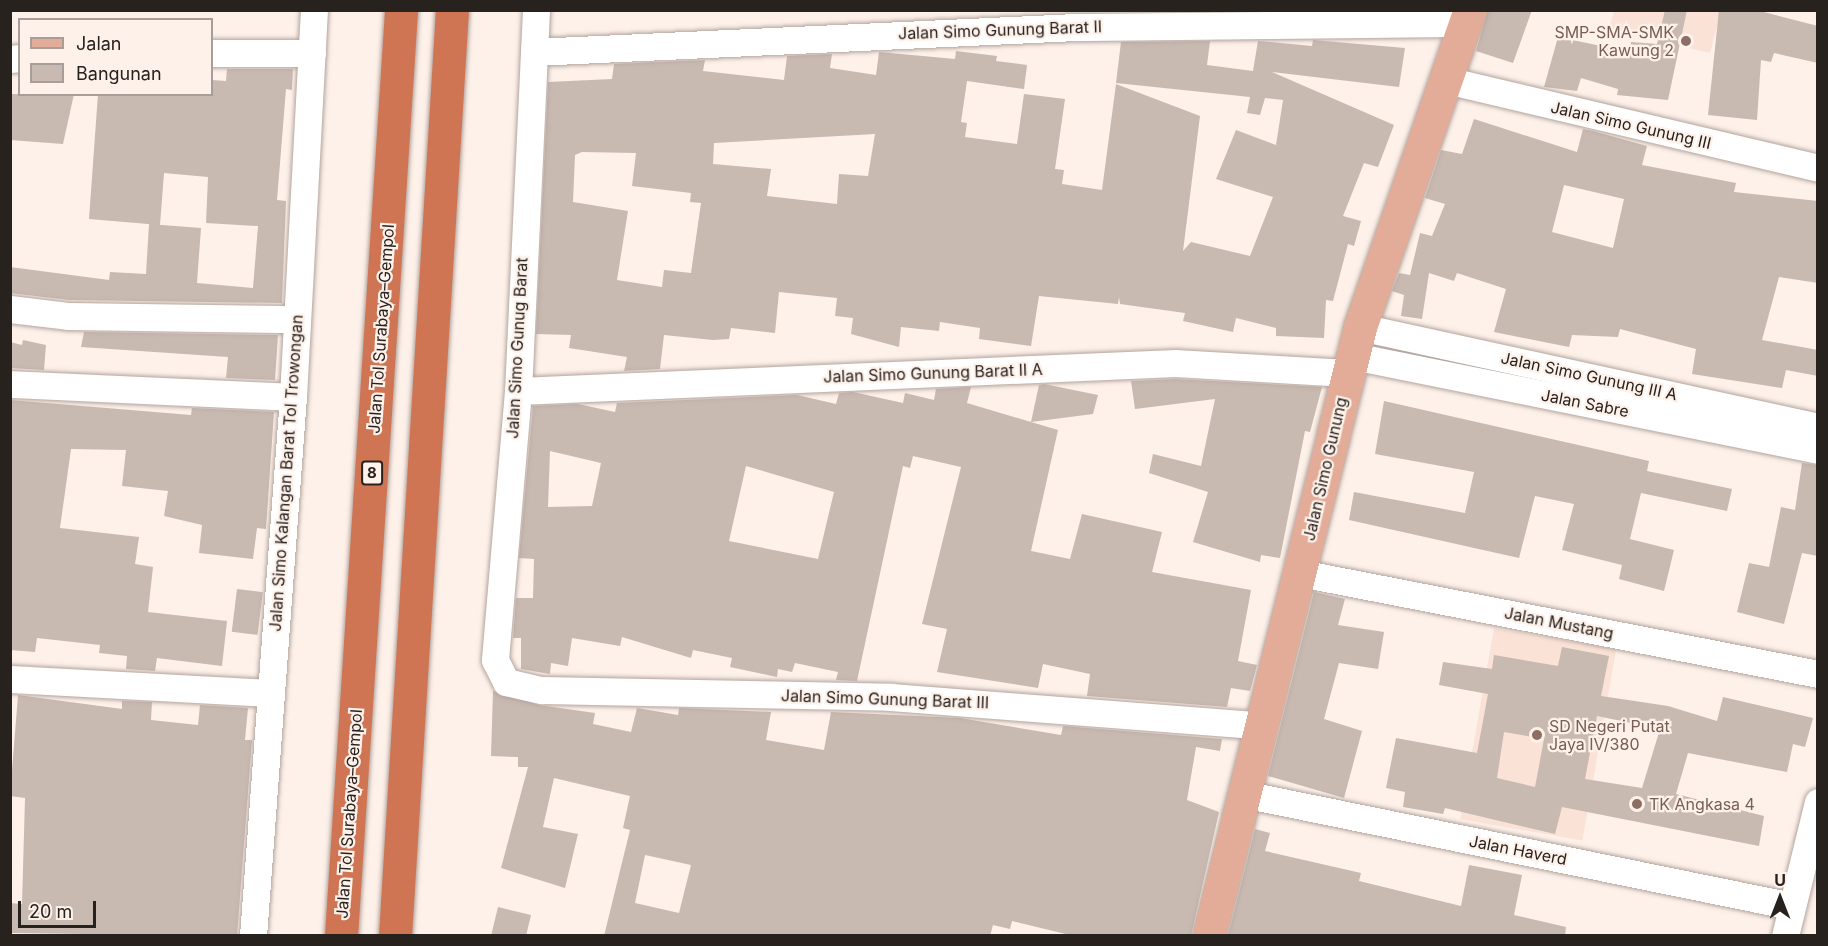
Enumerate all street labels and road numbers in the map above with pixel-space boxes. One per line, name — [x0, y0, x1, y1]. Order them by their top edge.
street label: Jalan Simo Gunung Barat II — [898, 17, 1102, 43]
street label: Jalan Simo Gunung III — [1549, 97, 1713, 153]
street label: Jalan Tol Surabaya–Gempol — [364, 224, 398, 434]
street label: Jalan Simo Gunug Barat — [503, 257, 531, 439]
street label: Jalan Simo Kalangan Barat Tol Trowongan — [265, 314, 307, 632]
street label: Jalan Simo Gunung III A — [1499, 348, 1679, 404]
street label: Jalan Simo Gunung Barat II A — [823, 360, 1043, 386]
street label: Jalan Sabre — [1539, 385, 1631, 421]
street label: Jalan Simo Gunung — [1299, 395, 1351, 543]
road number: 8 — [360, 461, 384, 485]
street label: Jalan Mustang — [1503, 603, 1615, 643]
street label: Jalan Simo Gunung Barat III — [781, 686, 989, 712]
street label: Jalan Tol Surabaya–Gempol — [332, 709, 366, 919]
street label: Jalan Haverd — [1468, 831, 1568, 869]

